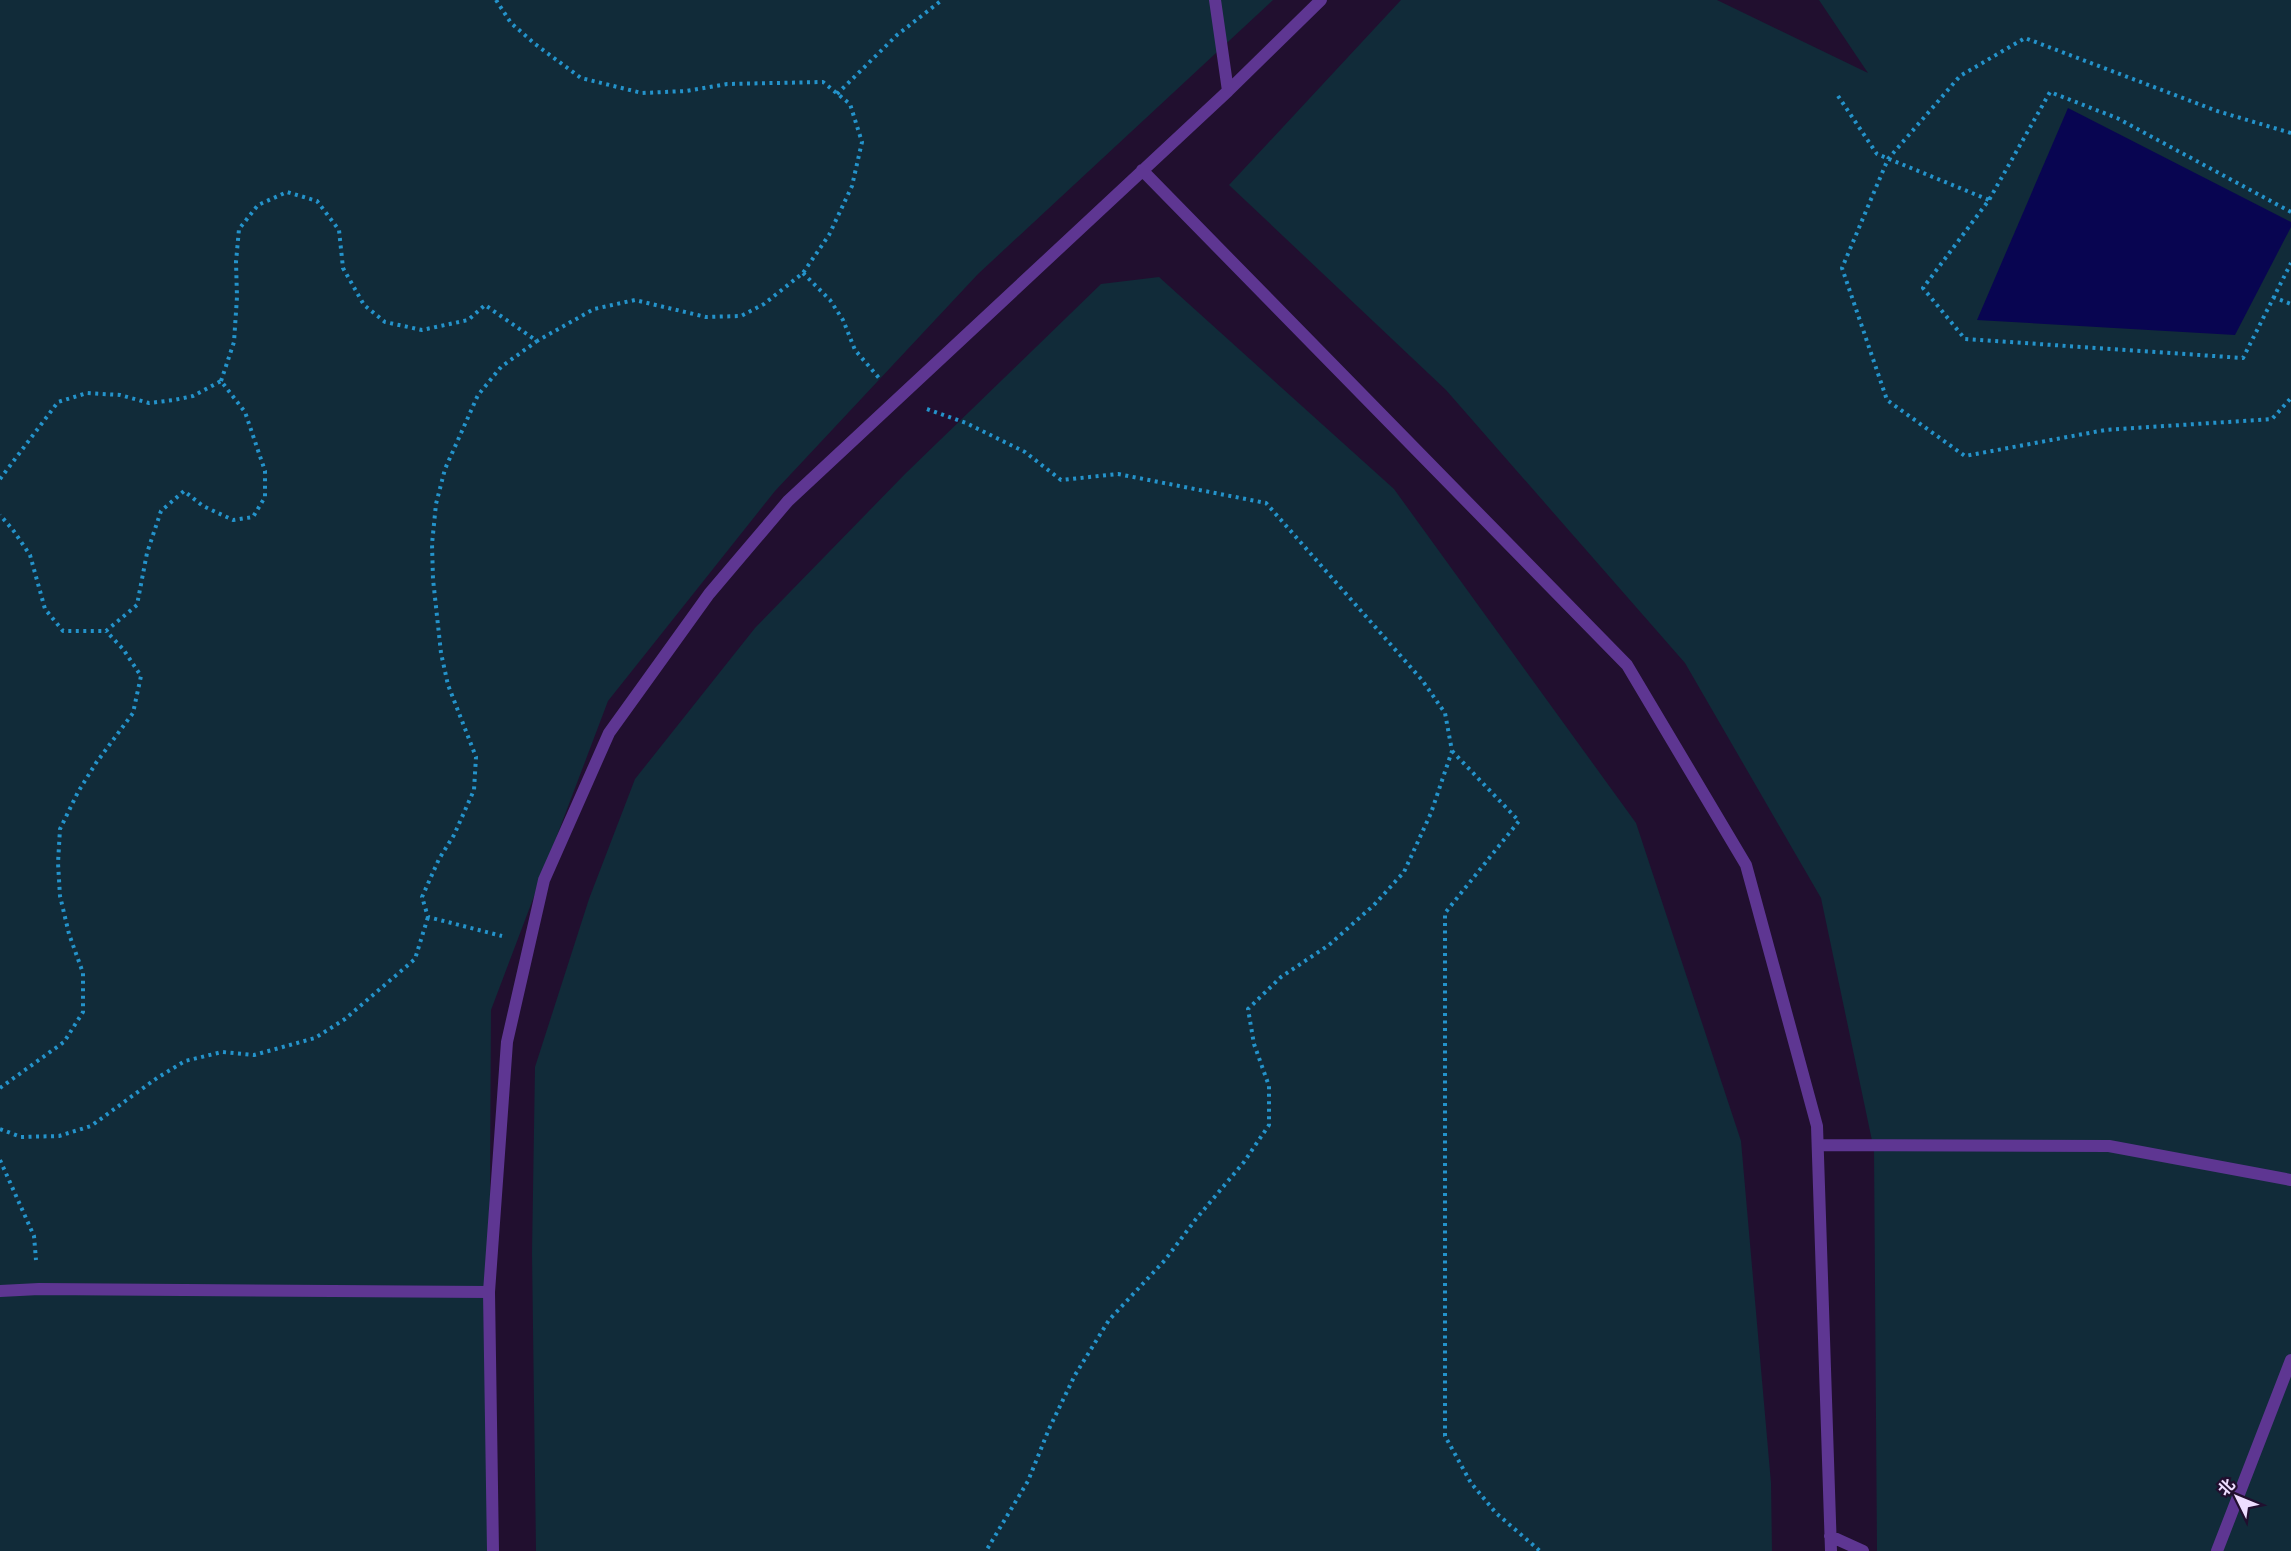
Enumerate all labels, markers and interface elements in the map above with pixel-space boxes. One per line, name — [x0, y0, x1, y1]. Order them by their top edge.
north arrow — [2207, 1467, 2267, 1527]
text: 北 — [2214, 1475, 2239, 1499]

